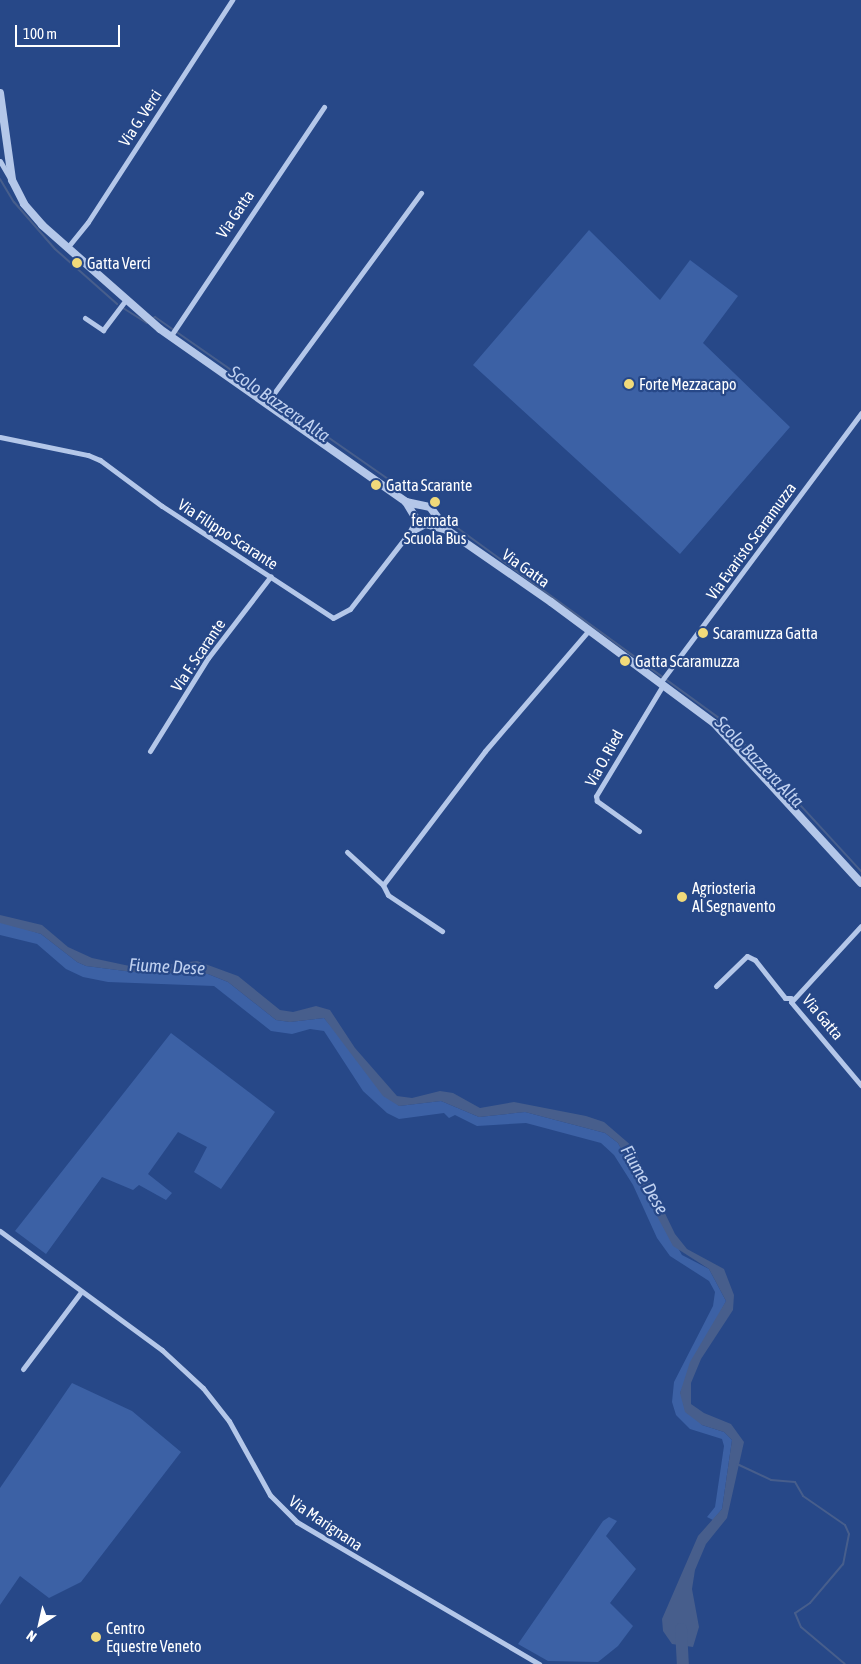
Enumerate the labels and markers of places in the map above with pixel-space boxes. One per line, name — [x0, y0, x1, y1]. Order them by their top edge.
place label: Gatta Verci — [87, 253, 151, 273]
marker: Gatta Verci — [71, 257, 83, 269]
place label: Forte Mezzacapo — [639, 374, 737, 394]
marker: Forte Mezzacapo — [623, 378, 635, 390]
place label: Gatta Scarante — [386, 475, 472, 495]
marker: Gatta Scarante — [370, 479, 382, 491]
marker: fermata Scuola Bus — [429, 496, 441, 508]
place label: fermata Scuola Bus — [404, 510, 466, 548]
place label: Scaramuzza Gatta — [713, 623, 818, 643]
marker: Scaramuzza Gatta — [697, 627, 709, 639]
place label: Gatta Scaramuzza — [635, 651, 740, 671]
marker: Gatta Scaramuzza — [619, 655, 631, 667]
place label: Agriosteria Al Segnavento — [692, 878, 776, 916]
marker: Agriosteria Al Segnavento — [676, 891, 688, 903]
place label: Centro Equestre Veneto — [106, 1618, 201, 1656]
marker: Centro Equestre Veneto — [90, 1631, 102, 1643]

